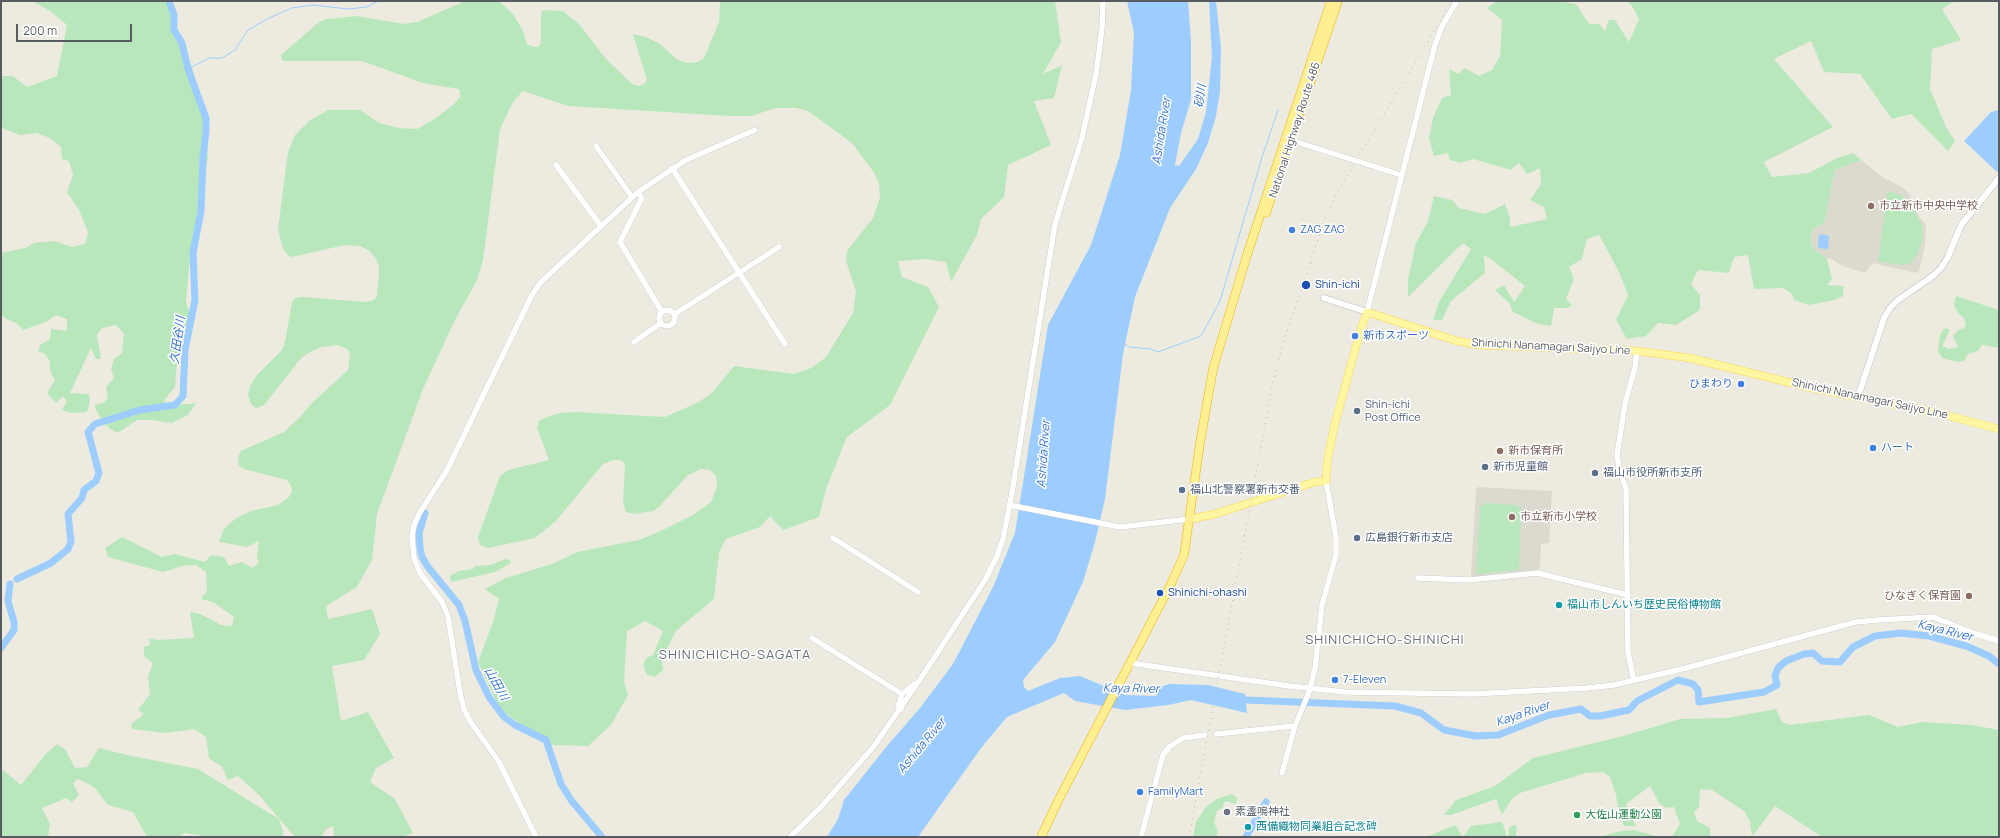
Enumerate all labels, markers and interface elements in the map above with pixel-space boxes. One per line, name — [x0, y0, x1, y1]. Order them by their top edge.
scale bar — [18, 16, 134, 42]
text: 200 m — [23, 22, 57, 39]
street label: National Highway Route 486 — [1267, 60, 1323, 200]
water label: 砂川 — [1192, 83, 1210, 109]
water label: Ashida River — [1150, 97, 1174, 165]
place label: 市立新市中央中学校 — [1879, 199, 1978, 213]
marker: 市立新市中央中学校 — [1866, 201, 1876, 211]
place label: ZAG ZAG — [1300, 223, 1345, 237]
marker: ZAG ZAG — [1287, 225, 1297, 235]
place label: Shin-ichi — [1315, 278, 1360, 292]
marker: Shin-ichi — [1300, 279, 1312, 291]
water label: 久田谷川 — [168, 315, 188, 365]
place label: 新市スポーツ — [1363, 329, 1429, 343]
marker: 新市スポーツ — [1350, 331, 1360, 341]
street label: Shinichi Nanamagari Saijyo Line — [1471, 336, 1631, 358]
street label: Shinichi Nanamagari Saijyo Line — [1791, 376, 1949, 422]
place label: ひまわり — [1689, 377, 1733, 391]
marker: ひまわり — [1736, 379, 1746, 389]
place label: Shin-ichi Post Office — [1365, 398, 1421, 424]
marker: Shin-ichi Post Office — [1352, 406, 1362, 416]
water label: Ashida River — [1034, 420, 1054, 488]
place label: ハート — [1881, 441, 1914, 455]
marker: ハート — [1868, 443, 1878, 453]
place label: 新市保育所 — [1508, 444, 1563, 458]
marker: 新市保育所 — [1495, 446, 1505, 456]
place label: 新市児童館 — [1493, 460, 1548, 474]
marker: 新市児童館 — [1480, 462, 1490, 472]
place label: 福山市役所新市支所 — [1603, 466, 1702, 480]
marker: 福山市役所新市支所 — [1590, 468, 1600, 478]
place label: 福山北警察署新市交番 — [1190, 483, 1300, 497]
marker: 福山北警察署新市交番 — [1177, 485, 1187, 495]
place label: 市立新市小学校 — [1520, 510, 1597, 524]
marker: 市立新市小学校 — [1507, 512, 1517, 522]
place label: 広島銀行新市支店 — [1365, 531, 1453, 545]
marker: 広島銀行新市支店 — [1352, 533, 1362, 543]
place label: Shinichi-ohashi — [1168, 586, 1247, 600]
marker: Shinichi-ohashi — [1155, 588, 1165, 598]
place label: ひなぎく保育園 — [1884, 589, 1961, 603]
marker: ひなぎく保育園 — [1964, 591, 1974, 601]
place label: 福山市しんいち歴史民俗博物館 — [1567, 598, 1721, 612]
marker: 福山市しんいち歴史民俗博物館 — [1554, 600, 1564, 610]
water label: Kaya River — [1916, 617, 1974, 645]
district label: SHINICHICHO-SHINICHI — [1305, 632, 1465, 648]
district label: SHINICHICHO-SAGATA — [659, 647, 811, 663]
water label: 山田川 — [481, 665, 511, 703]
place label: 7-Eleven — [1343, 673, 1386, 687]
marker: 7-Eleven — [1330, 675, 1340, 685]
water label: Kaya River — [1103, 681, 1159, 697]
water label: Kaya River — [1494, 698, 1552, 730]
water label: Ashida River — [895, 715, 949, 777]
place label: FamilyMart — [1148, 785, 1203, 799]
marker: FamilyMart — [1135, 787, 1145, 797]
place label: 素盞嗚神社 — [1235, 805, 1290, 819]
marker: 素盞嗚神社 — [1222, 807, 1232, 817]
place label: 大佐山運動公園 — [1585, 808, 1662, 822]
marker: 大佐山運動公園 — [1572, 810, 1582, 820]
place label: 西備織物同業組合記念碑 — [1256, 820, 1377, 834]
marker: 西備織物同業組合記念碑 — [1243, 822, 1253, 832]

